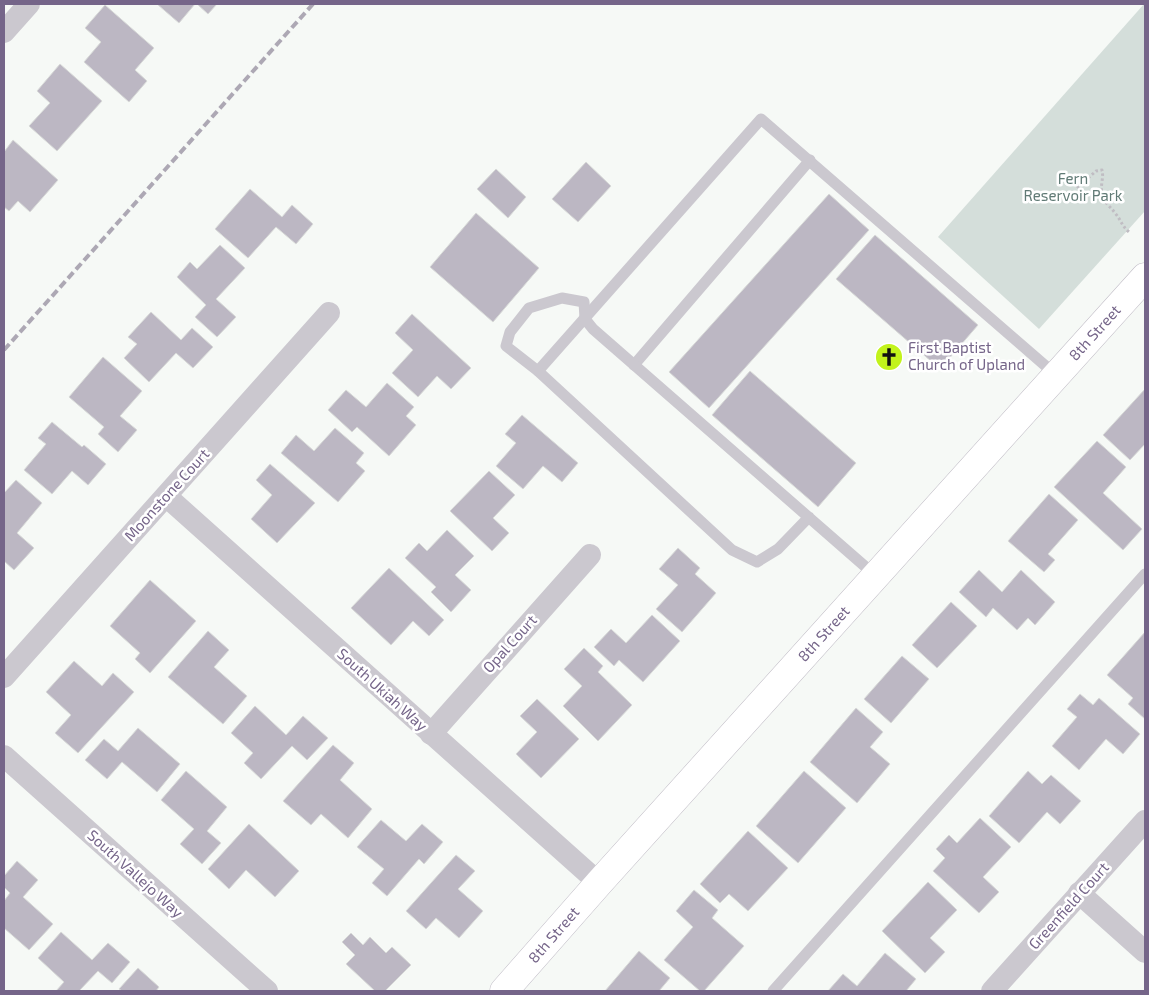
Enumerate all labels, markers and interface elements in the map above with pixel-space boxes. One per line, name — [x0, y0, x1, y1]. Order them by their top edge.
park label: Fern Reservoir Park — [1024, 169, 1123, 204]
street label: 8th Street — [1065, 301, 1124, 364]
place label: First Baptist Church of Upland — [908, 338, 1025, 373]
church icon: First Baptist Church of Upland — [874, 342, 904, 372]
street label: Moonstone Court — [120, 444, 213, 544]
street label: 8th Street — [794, 602, 853, 665]
street label: Opal Court — [479, 610, 540, 676]
street label: South Ukiah Way — [334, 644, 431, 734]
street label: South Vallejo Way — [83, 826, 187, 922]
street label: Greenfield Court — [1024, 858, 1112, 953]
street label: 8th Street — [524, 902, 583, 966]

